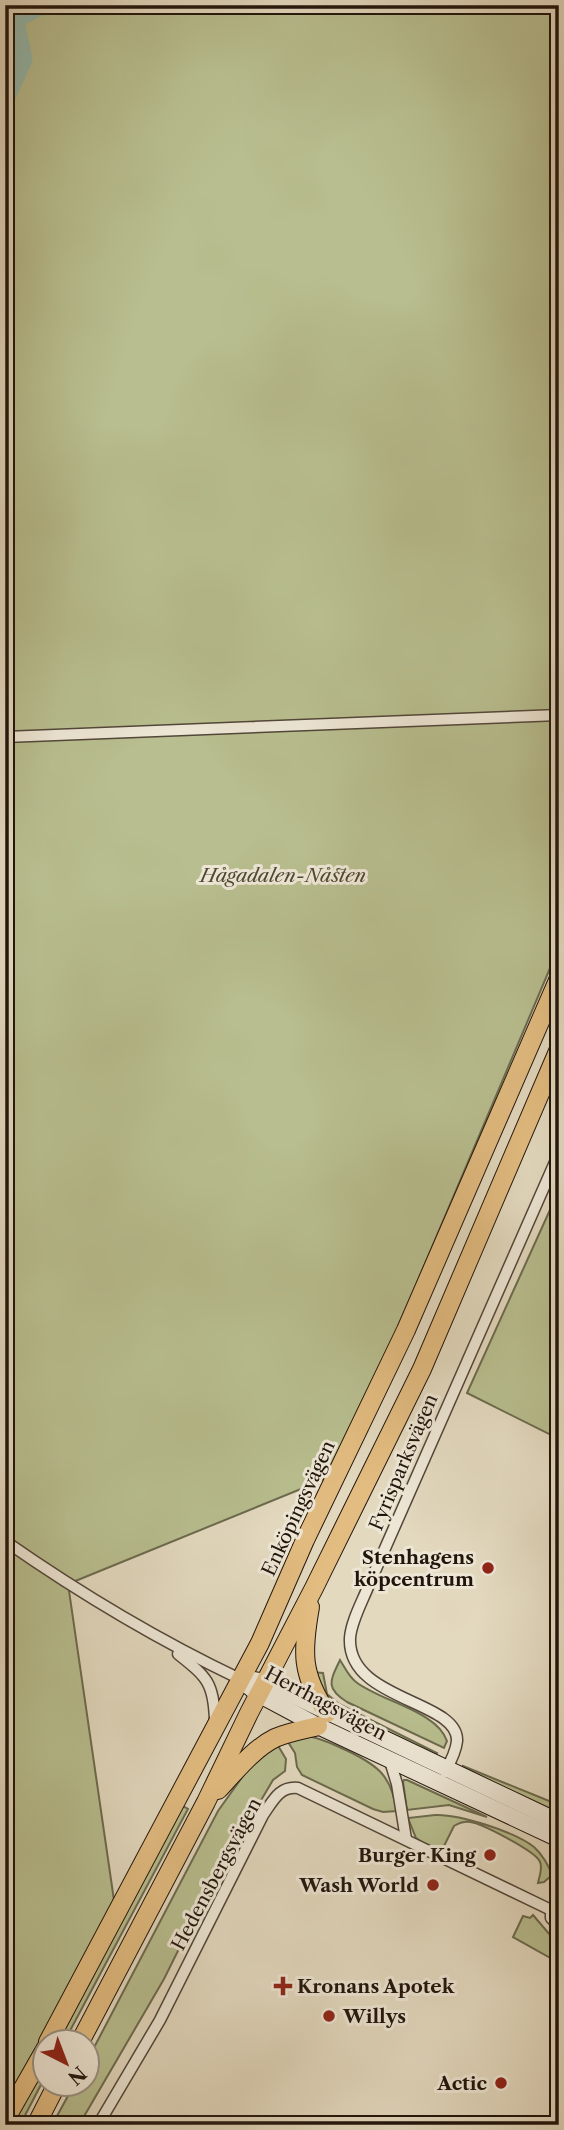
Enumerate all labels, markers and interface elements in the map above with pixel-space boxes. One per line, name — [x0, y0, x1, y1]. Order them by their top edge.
park label: Hågadalen-Nåsten — [198, 864, 366, 887]
street label: Fyrisparksvägen — [364, 1390, 443, 1534]
street label: Enköpingsvägen — [257, 1437, 340, 1580]
place label: Stenhagens köpcentrum — [354, 1546, 474, 1591]
marker: Stenhagens köpcentrum — [480, 1560, 496, 1576]
street label: Herrhagsvägen — [261, 1662, 391, 1745]
street label: Hedensbergsvägen — [167, 1794, 266, 1954]
place label: Burger King — [358, 1844, 477, 1867]
marker: Burger King — [482, 1847, 498, 1863]
place label: Wash World — [298, 1874, 419, 1897]
marker: Wash World — [425, 1877, 441, 1893]
place label: Kronans Apotek — [297, 1975, 455, 1998]
marker: Kronans Apotek — [275, 1978, 291, 1994]
place label: Willys — [342, 2005, 406, 2028]
marker: Willys — [321, 2008, 337, 2024]
north arrow — [32, 2028, 102, 2098]
text: N — [63, 2061, 91, 2089]
place label: Actic — [436, 2072, 487, 2095]
marker: Actic — [493, 2075, 509, 2091]

